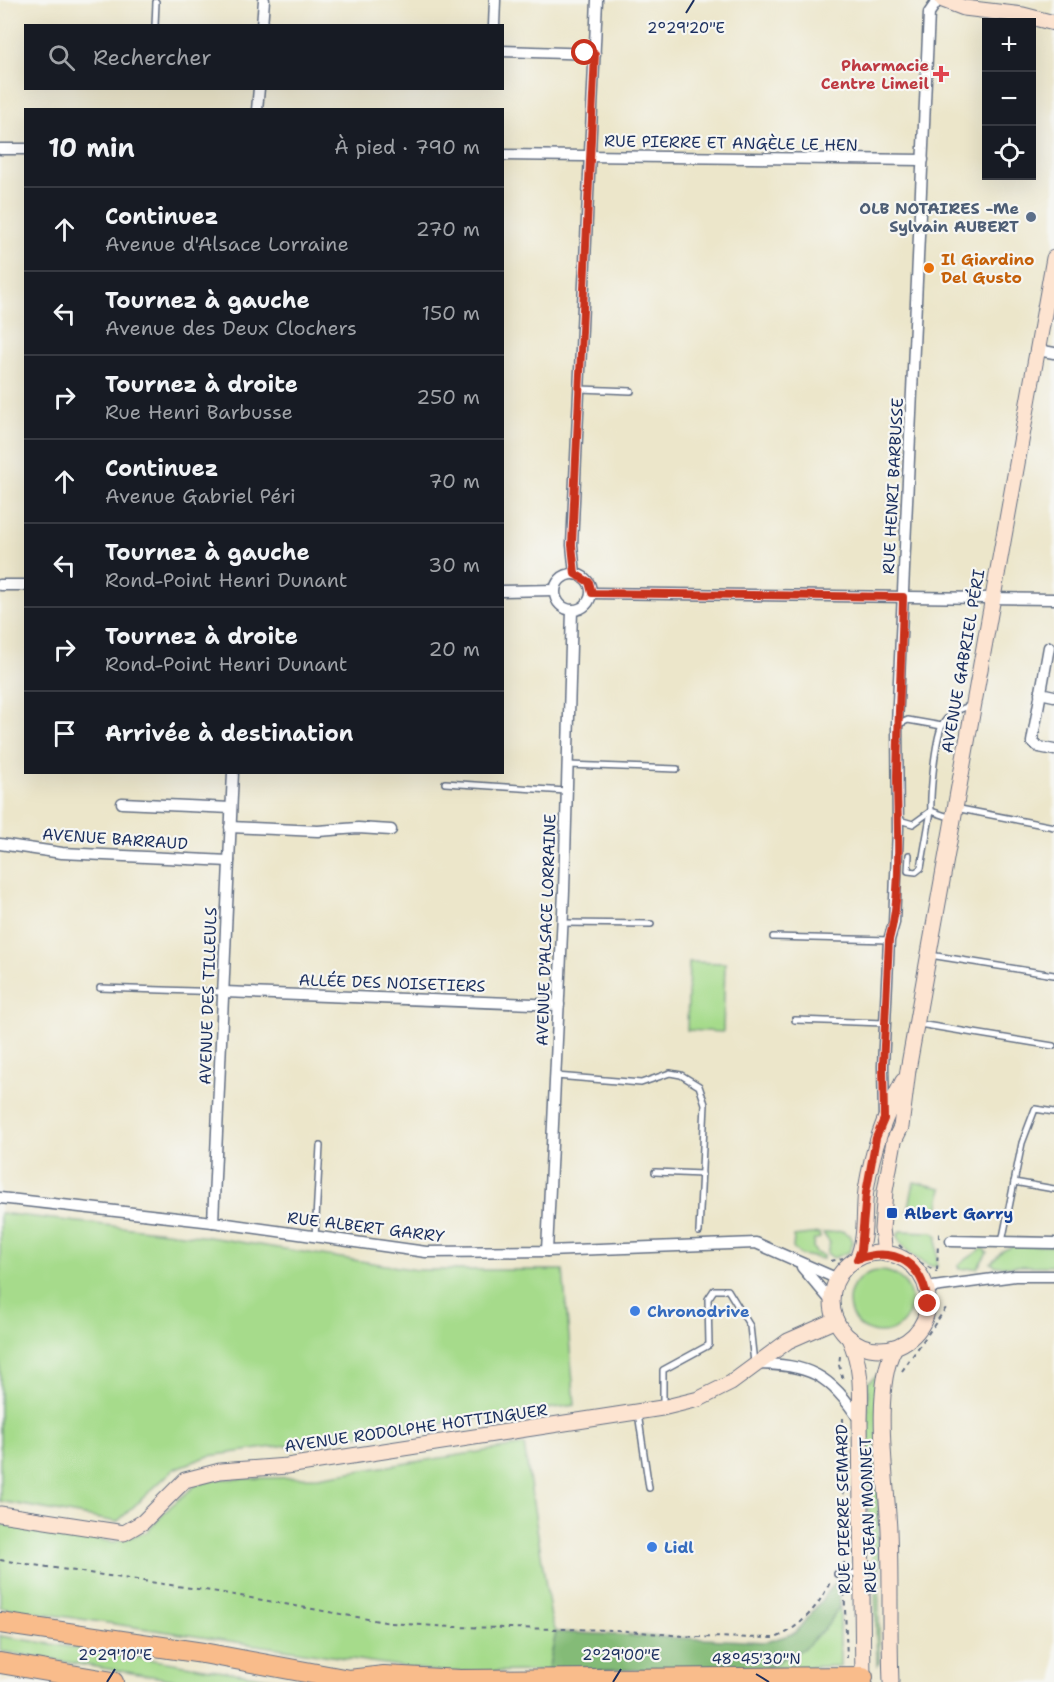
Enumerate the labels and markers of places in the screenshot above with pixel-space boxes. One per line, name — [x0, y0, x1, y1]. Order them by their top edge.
place label: Pharmacie Centre Limeil — [821, 55, 929, 94]
marker: Pharmacie Centre Limeil — [934, 67, 948, 81]
place label: OLB NOTAIRES -Me Sylvain AUBERT — [859, 198, 1019, 237]
marker: OLB NOTAIRES -Me Sylvain AUBERT — [1024, 210, 1038, 224]
place label: Il Giardino Del Gusto — [941, 249, 1034, 288]
marker: Il Giardino Del Gusto — [922, 261, 936, 275]
place label: Albert Garry — [904, 1203, 1013, 1224]
marker: Albert Garry — [885, 1206, 899, 1220]
place label: Chronodrive — [647, 1301, 750, 1322]
marker: Chronodrive — [628, 1304, 642, 1318]
place label: Lidl — [664, 1537, 694, 1558]
marker: Lidl — [645, 1540, 659, 1554]

